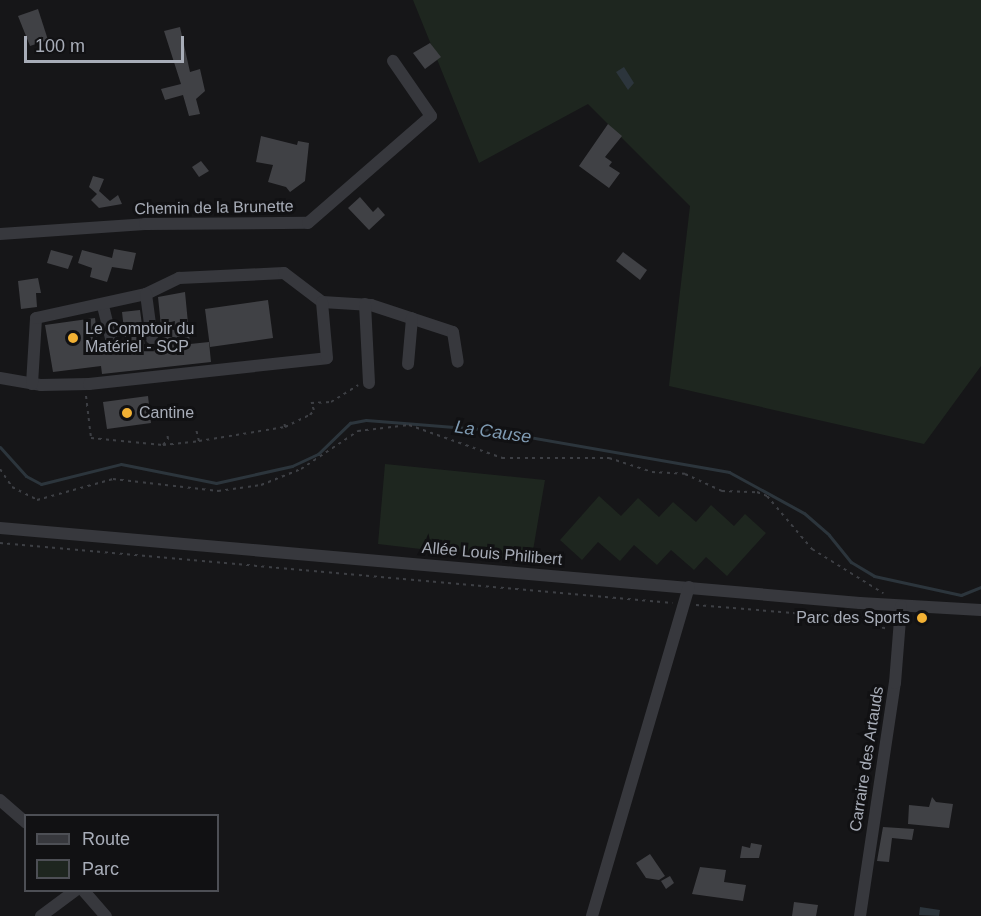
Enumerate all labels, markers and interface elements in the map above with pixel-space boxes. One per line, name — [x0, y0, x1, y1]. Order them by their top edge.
scale bar — [27, 24, 188, 62]
text: 100 m — [35, 36, 85, 56]
street label: Chemin de la Brunette — [134, 197, 294, 219]
place label: Le Comptoir du Matériel - SCP — [85, 319, 194, 357]
marker: Le Comptoir du Matériel - SCP — [66, 331, 80, 345]
place label: Cantine — [139, 403, 194, 423]
marker: Cantine — [120, 406, 134, 420]
water label: La Cause — [453, 416, 533, 448]
street label: Allée Louis Philibert — [421, 538, 563, 570]
place label: Parc des Sports — [796, 608, 910, 628]
marker: Parc des Sports — [915, 611, 929, 625]
street label: Carraire des Artauds — [846, 685, 888, 833]
legend — [24, 814, 219, 892]
text: Route — [82, 829, 130, 849]
text: Parc — [82, 859, 119, 879]

